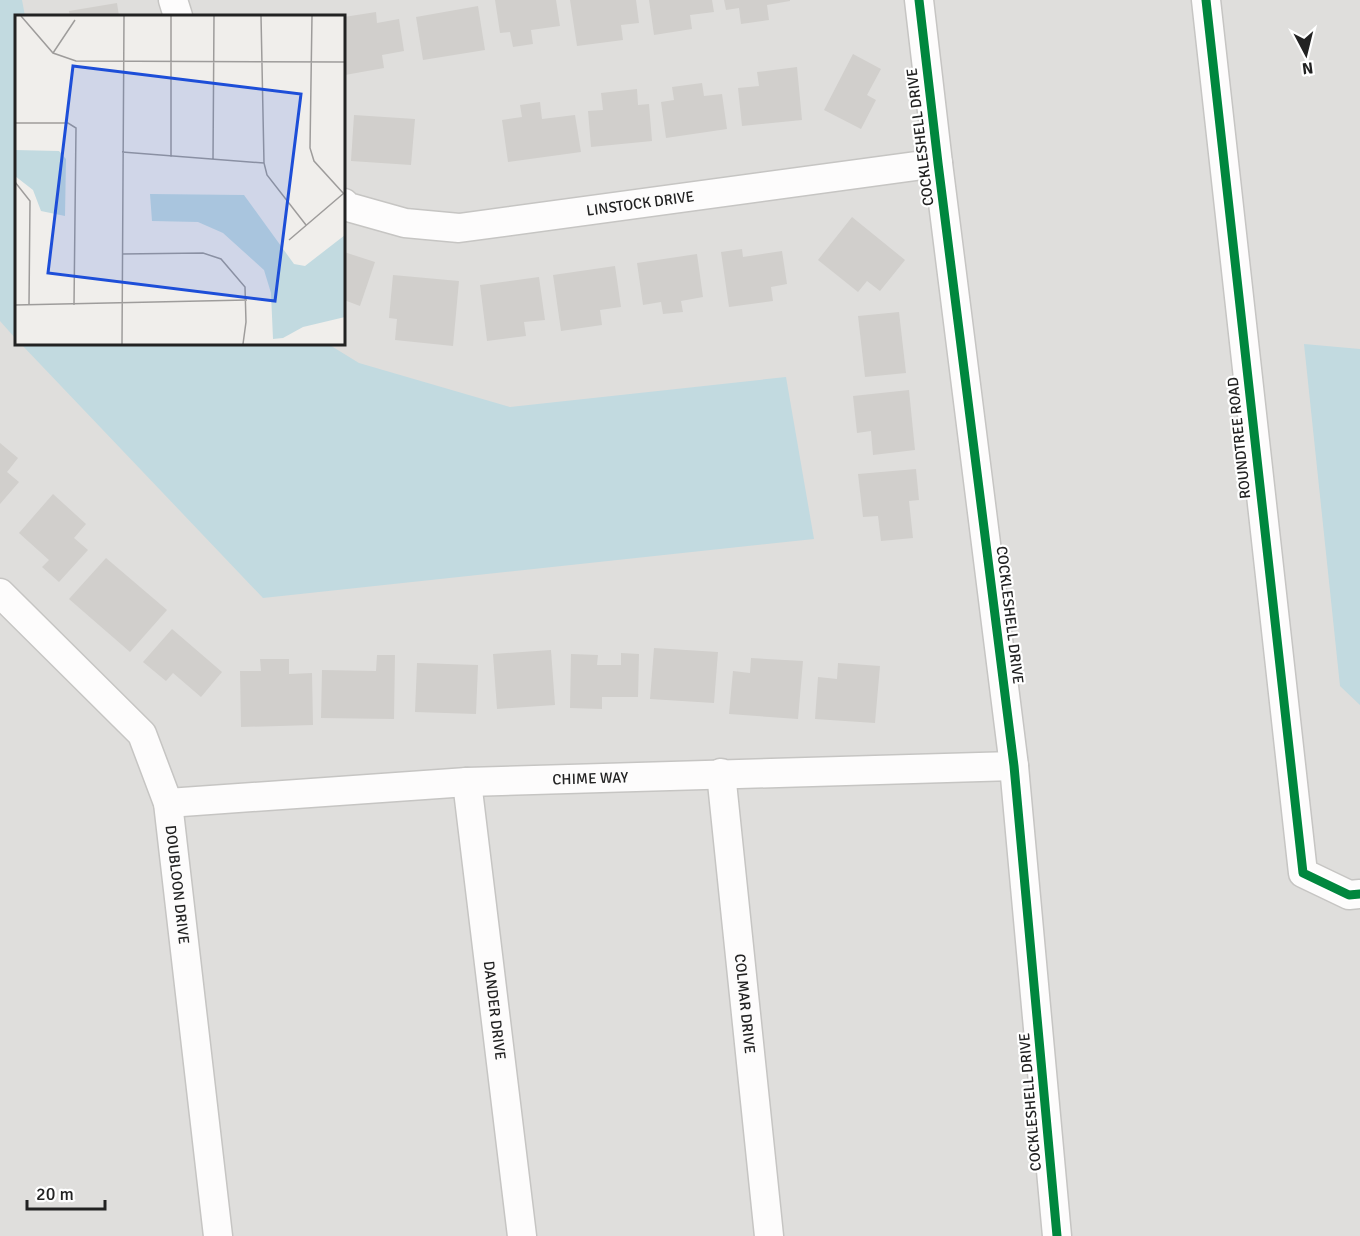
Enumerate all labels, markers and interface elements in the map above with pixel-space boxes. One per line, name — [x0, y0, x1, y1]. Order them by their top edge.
inset map — [15, 15, 345, 345]
north arrow — [1276, 24, 1336, 84]
text: N — [1301, 57, 1314, 78]
street label: COCKLESHELL DRIVE — [903, 67, 937, 207]
street label: LINSTOCK DRIVE — [585, 187, 695, 220]
street label: ROUNDTREE ROAD — [1224, 376, 1254, 500]
street label: COCKLESHELL DRIVE — [993, 545, 1027, 685]
street label: CHIME WAY — [552, 768, 629, 789]
street label: DOUBLOON DRIVE — [162, 824, 193, 945]
street label: COLMAR DRIVE — [731, 953, 759, 1055]
street label: DANDER DRIVE — [480, 960, 510, 1061]
street label: COCKLESHELL DRIVE — [1015, 1032, 1045, 1172]
scale bar — [27, 1173, 105, 1211]
text: 20 m — [36, 1183, 74, 1205]

